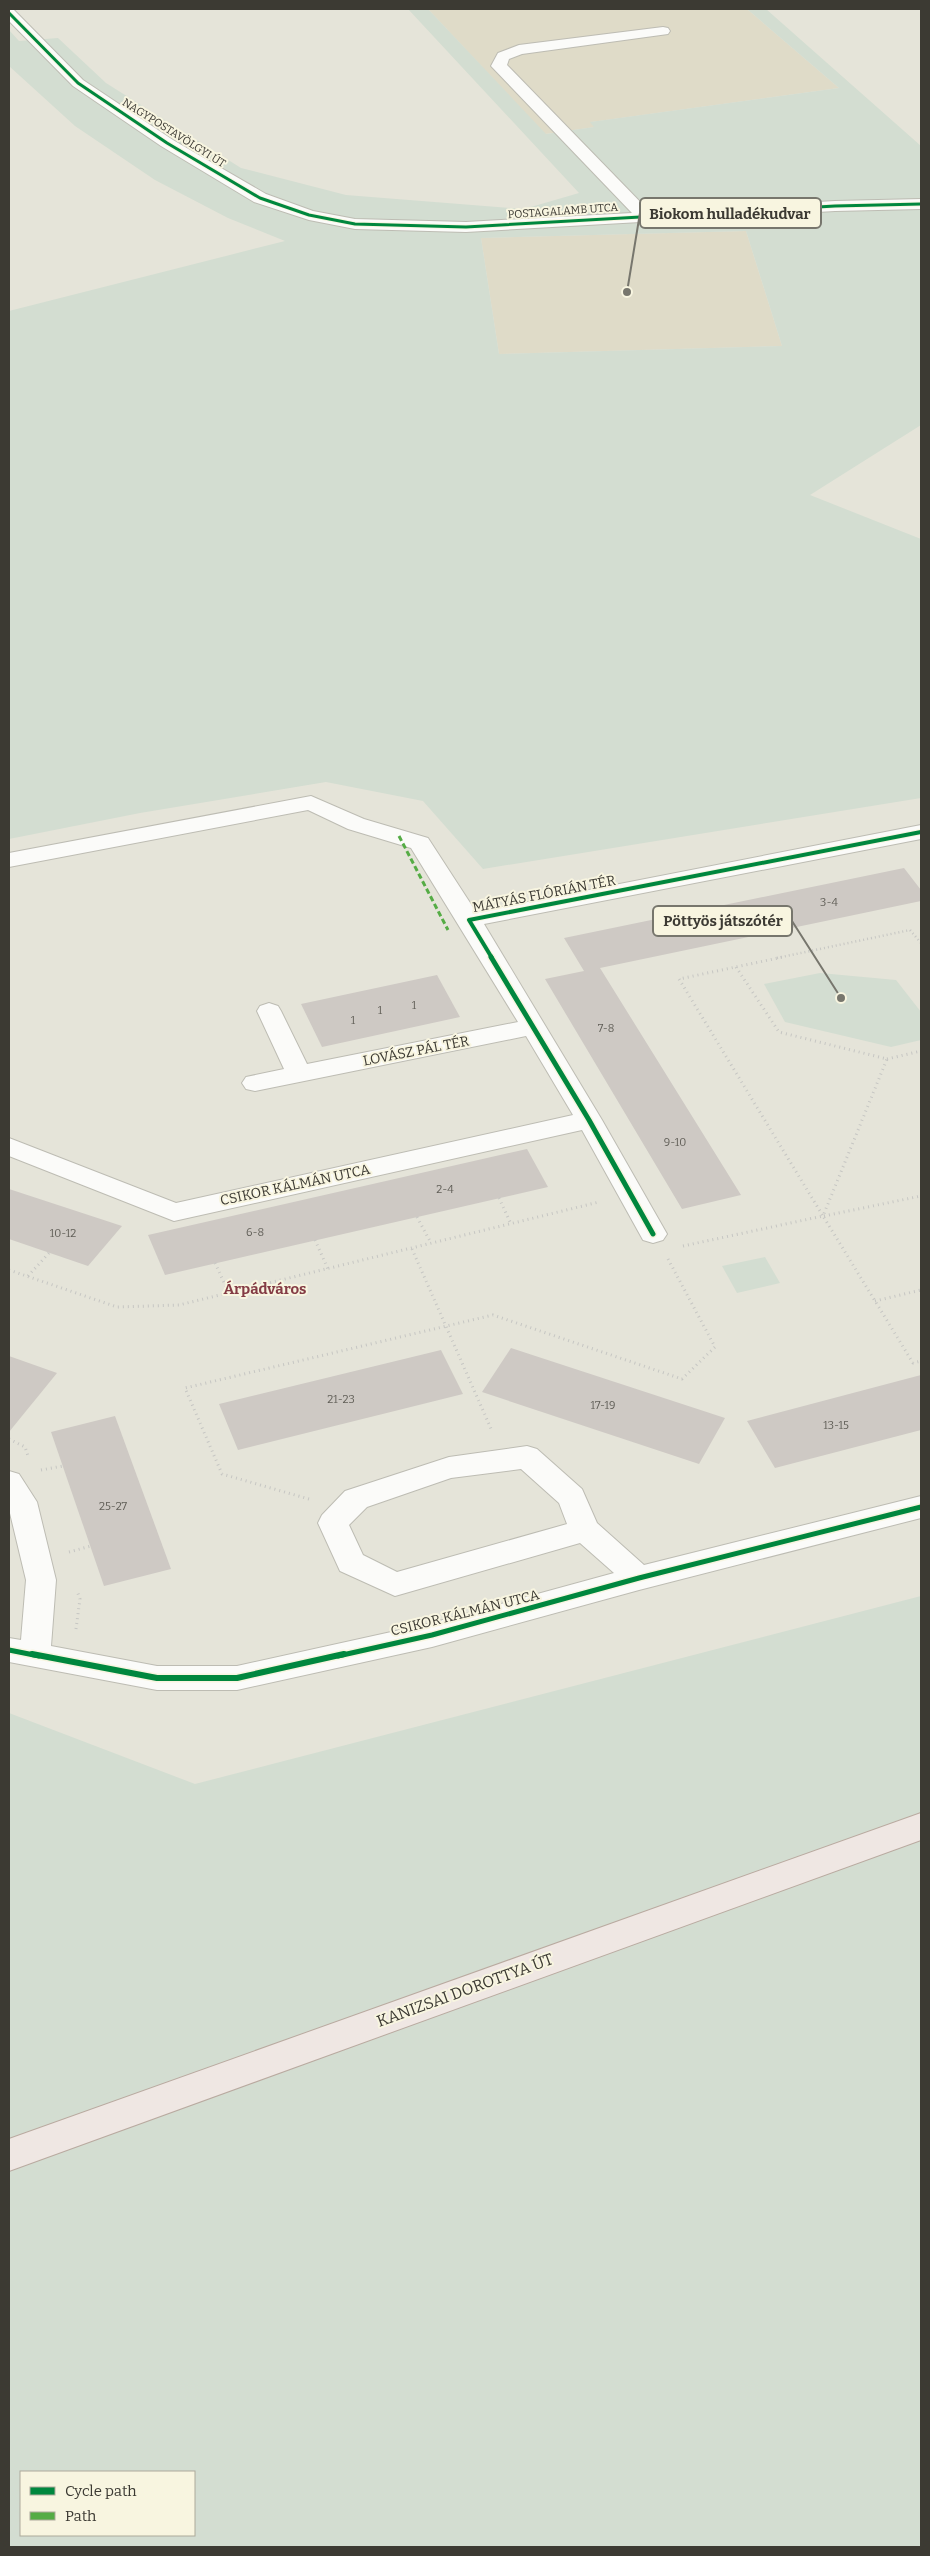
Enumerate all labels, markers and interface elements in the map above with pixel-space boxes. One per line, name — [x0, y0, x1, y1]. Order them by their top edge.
street label: NAGYPOSTAVÖLGYI ÚT — [120, 95, 229, 170]
callout: Biokom hulladékudvar — [640, 198, 821, 228]
street label: POSTAGALAMB UTCA — [507, 201, 619, 221]
text: Biokom hulladékudvar — [649, 205, 811, 223]
street label: MÁTYÁS FLÓRIÁN TÉR — [471, 871, 617, 916]
house number: 3-4 — [820, 896, 838, 909]
callout: Pöttyös játszótér — [653, 906, 792, 936]
text: Pöttyös játszótér — [663, 912, 783, 930]
house number: 1 — [412, 999, 417, 1012]
house number: 1 — [378, 1004, 383, 1017]
house number: 1 — [351, 1014, 356, 1027]
house number: 7-8 — [598, 1022, 614, 1035]
street label: LOVÁSZ PÁL TÉR — [361, 1031, 471, 1070]
house number: 9-10 — [664, 1136, 686, 1149]
street label: CSIKOR KÁLMÁN UTCA — [218, 1160, 372, 1209]
house number: 2-4 — [436, 1183, 454, 1196]
house number: 6-8 — [246, 1226, 264, 1239]
house number: 10-12 — [50, 1227, 76, 1240]
district label: Árpádváros — [224, 1280, 306, 1298]
house number: 21-23 — [327, 1393, 355, 1406]
house number: 17-19 — [591, 1399, 615, 1412]
house number: 13-15 — [823, 1419, 849, 1432]
house number: 25-27 — [99, 1500, 128, 1513]
street label: CSIKOR KÁLMÁN UTCA — [389, 1585, 541, 1640]
street label: KANIZSAI DOROTTYA ÚT — [374, 1948, 556, 2031]
legend — [20, 2471, 195, 2536]
text: Cycle path — [65, 2482, 137, 2500]
text: Path — [65, 2507, 97, 2525]

